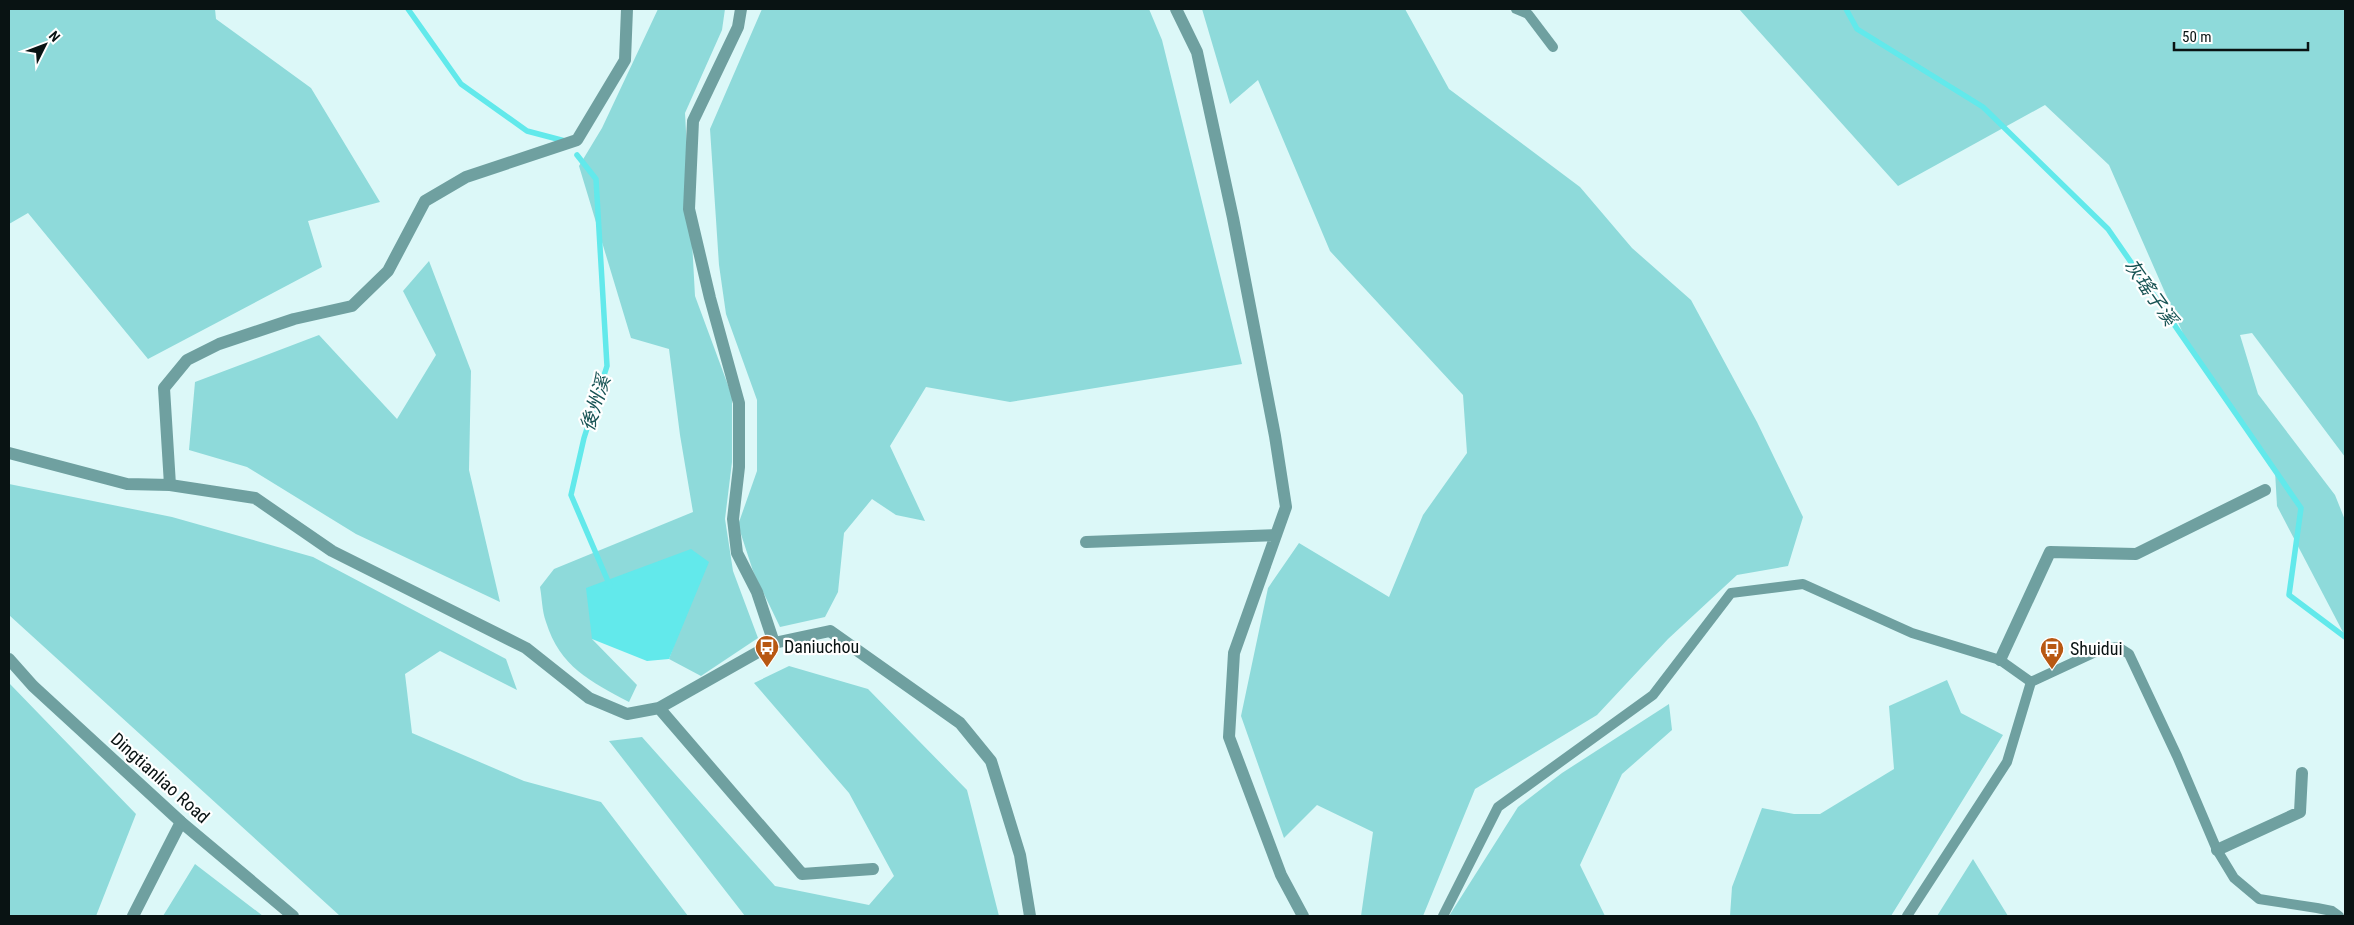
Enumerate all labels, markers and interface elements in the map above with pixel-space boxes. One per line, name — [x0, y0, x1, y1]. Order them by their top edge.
north arrow — [20, 20, 70, 70]
scale bar — [2174, 20, 2308, 52]
text: N — [46, 28, 63, 45]
text: 50 m — [2182, 28, 2212, 46]
water label: 灰瑤子溪 — [2119, 255, 2184, 332]
water label: 後州溪 — [576, 370, 616, 434]
bus stop icon: Daniuchou — [754, 634, 780, 668]
place label: Daniuchou — [784, 636, 859, 657]
bus stop icon: Shuidui — [2039, 636, 2065, 670]
place label: Shuidui — [2070, 638, 2123, 659]
street label: Dingtianliao Road — [107, 728, 214, 827]

